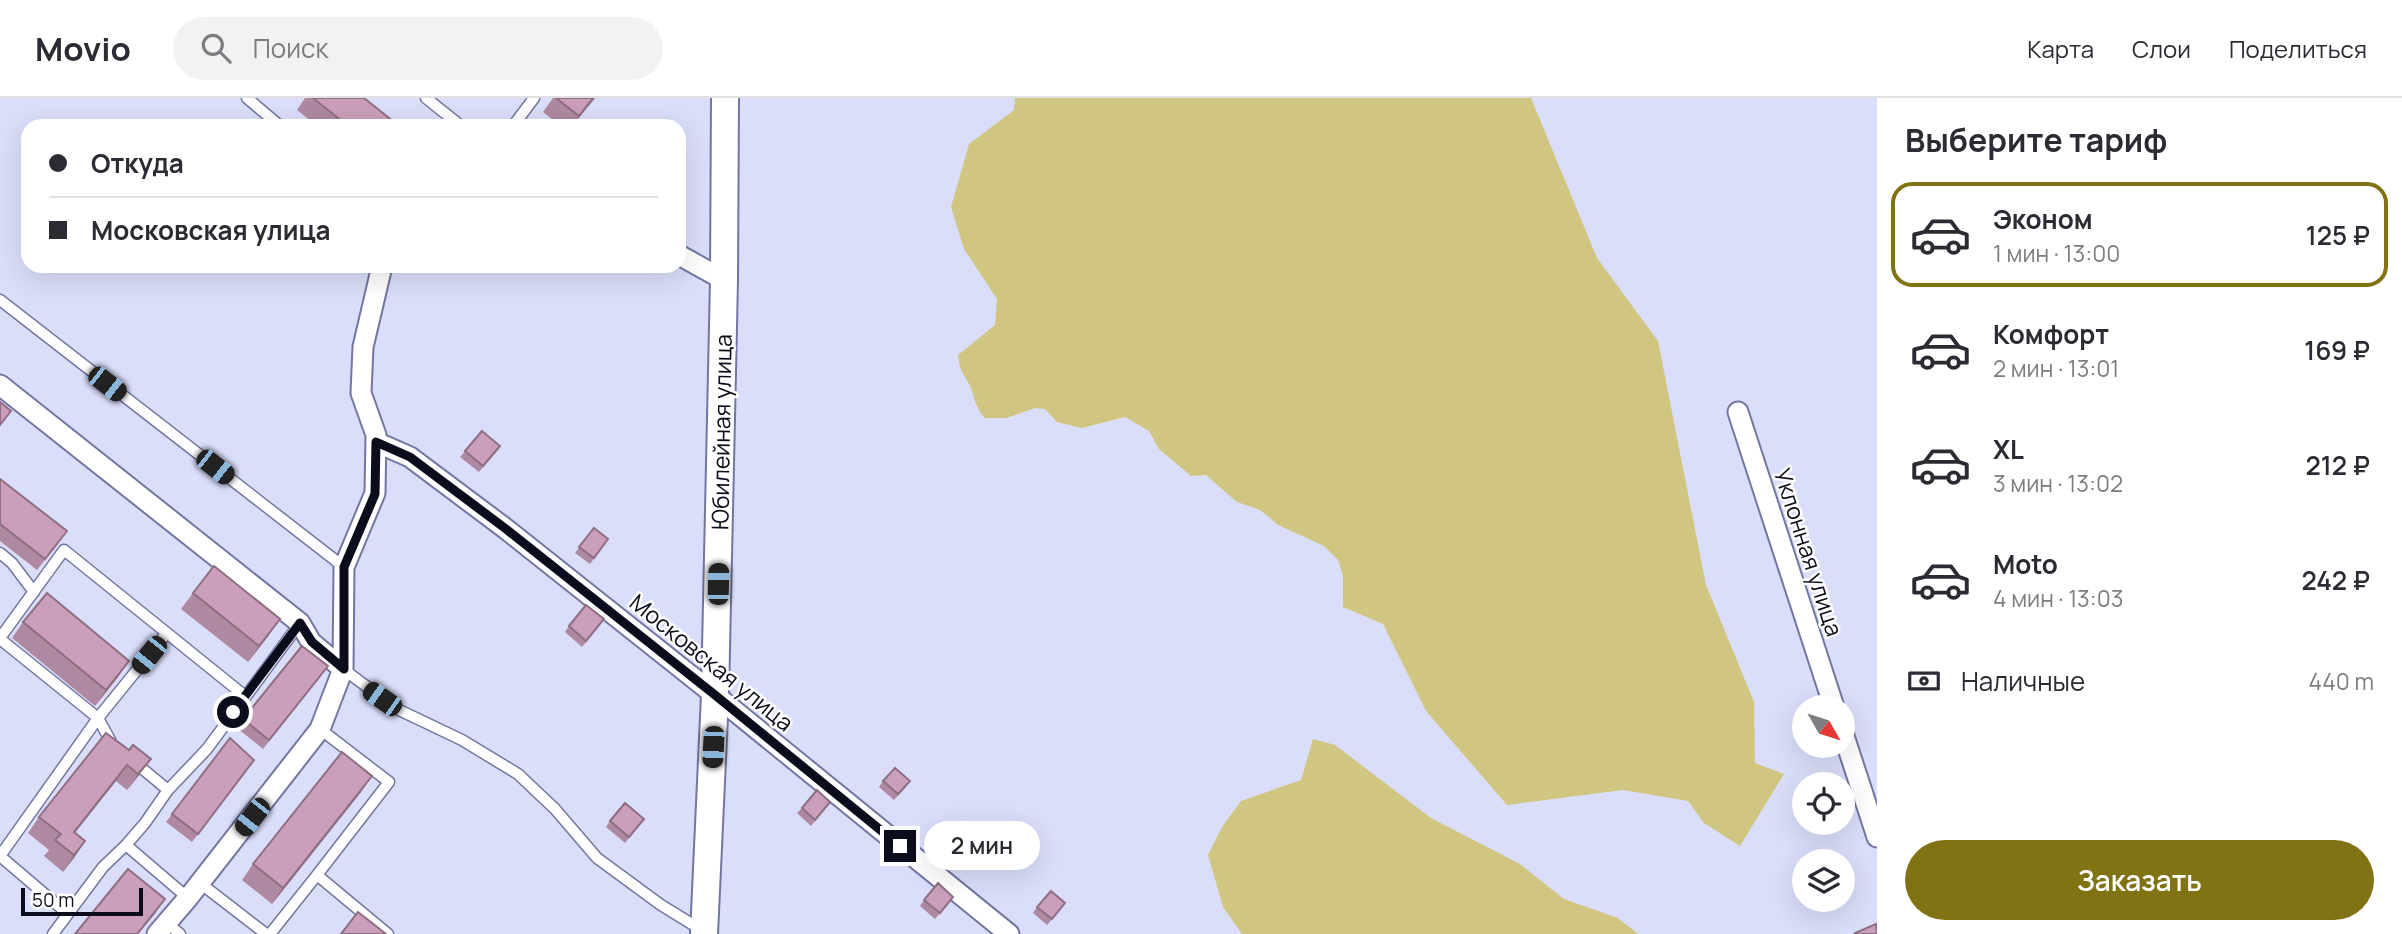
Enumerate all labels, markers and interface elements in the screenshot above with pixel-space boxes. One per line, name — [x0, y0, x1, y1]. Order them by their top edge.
search box — [173, 17, 663, 80]
text: Movio — [35, 26, 131, 71]
icon: search — [197, 29, 235, 67]
text: Поиск — [253, 30, 328, 66]
text: Карта — [2027, 32, 2094, 65]
text: Слои — [2132, 32, 2191, 65]
text: Поделиться — [2229, 32, 2367, 65]
text: Выберите тариф — [1905, 118, 2167, 162]
text: Откуда — [91, 145, 184, 181]
text: Эконом — [1993, 201, 2093, 237]
icon: car — [1909, 203, 1972, 266]
text: Московская улица — [91, 212, 330, 248]
text: 125 ₽ — [2306, 217, 2370, 253]
text: 1 мин · 13:00 — [1993, 237, 2120, 269]
text: Комфорт — [1993, 316, 2109, 352]
icon: car — [1909, 318, 1972, 381]
text: 169 ₽ — [2304, 332, 2370, 368]
street label: Юбилейная улица — [703, 334, 739, 530]
text: 2 мин · 13:01 — [1993, 352, 2119, 384]
car — [84, 363, 131, 405]
text: XL — [1993, 431, 2024, 467]
icon: car — [1909, 433, 1972, 496]
car — [192, 446, 239, 488]
text: 212 ₽ — [2306, 447, 2370, 483]
street label: Уклонная улица — [1767, 464, 1851, 640]
text: 3 мин · 13:02 — [1993, 467, 2123, 499]
text: Moto — [1993, 546, 2058, 582]
icon: car — [1909, 548, 1972, 611]
text: 242 ₽ — [2301, 562, 2370, 598]
car — [708, 563, 729, 605]
text: 4 мин · 13:03 — [1993, 582, 2123, 614]
street label: Московская улица — [623, 586, 801, 738]
car — [128, 632, 171, 678]
icon: cash — [1905, 662, 1943, 700]
text: Наличные — [1961, 663, 2085, 699]
text: 440 m — [2309, 665, 2374, 697]
car — [359, 678, 406, 720]
north arrow — [1792, 695, 1855, 758]
map controls — [1792, 695, 1855, 912]
route start — [217, 696, 249, 728]
car — [702, 725, 725, 769]
button: locate — [1792, 772, 1855, 835]
car — [231, 794, 274, 840]
callout: 2 мин — [925, 822, 1040, 870]
text: 2 мин — [951, 829, 1013, 861]
route end — [884, 830, 916, 862]
button: Заказать — [1905, 840, 2374, 920]
button: layers — [1792, 849, 1855, 912]
scale bar — [21, 885, 144, 917]
text: 50 m — [32, 887, 74, 913]

